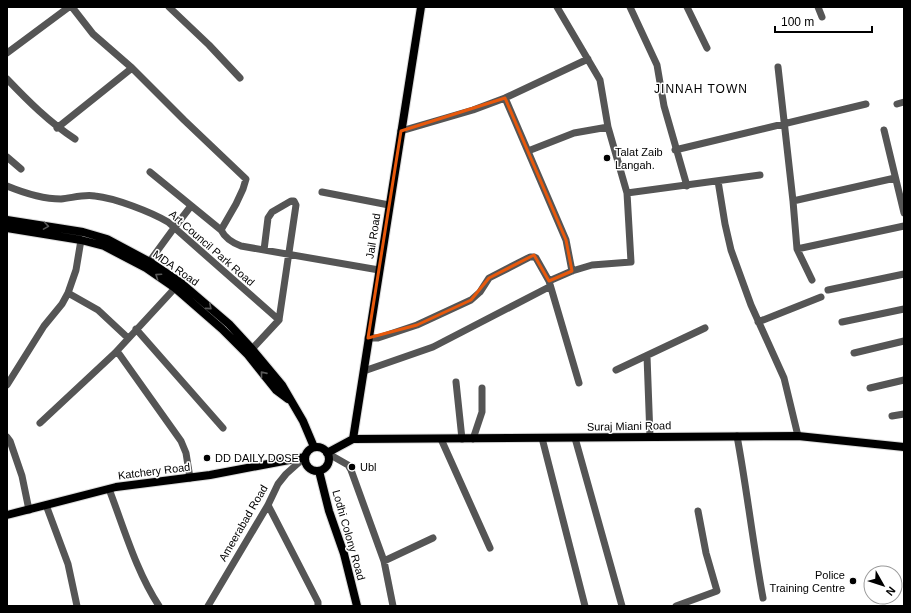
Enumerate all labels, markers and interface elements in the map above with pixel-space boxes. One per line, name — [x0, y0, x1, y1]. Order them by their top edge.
scale bar — [775, 8, 872, 34]
text: 100 m — [781, 15, 814, 29]
district label: JINNAH TOWN — [654, 82, 748, 96]
place label: Talat Zaib Langah. — [615, 146, 663, 171]
marker: Talat Zaib Langah. — [602, 153, 612, 163]
street label: Art Council Park Road — [167, 208, 257, 288]
street label: Jail Road — [363, 212, 383, 260]
one-way arrow — [42, 221, 49, 230]
street label: MDA Road — [151, 248, 201, 288]
one-way arrow — [155, 274, 162, 281]
one-way arrow — [204, 302, 212, 309]
one-way arrow — [260, 371, 267, 378]
street label: Suraj Miani Road — [587, 419, 671, 433]
place label: DD DAILY DOSE — [215, 452, 299, 464]
marker: DD DAILY DOSE — [202, 453, 212, 463]
street label: Katchery Road — [117, 461, 191, 481]
place label: Ubl — [360, 461, 377, 473]
marker: Ubl — [347, 462, 357, 472]
street label: Ameerabad Road — [216, 483, 270, 563]
street label: Lodhi Colony Road — [330, 488, 368, 582]
north arrow — [863, 565, 903, 605]
place label: Police Training Centre — [770, 569, 845, 594]
marker: Police Training Centre — [848, 576, 858, 586]
text: N — [884, 584, 898, 598]

